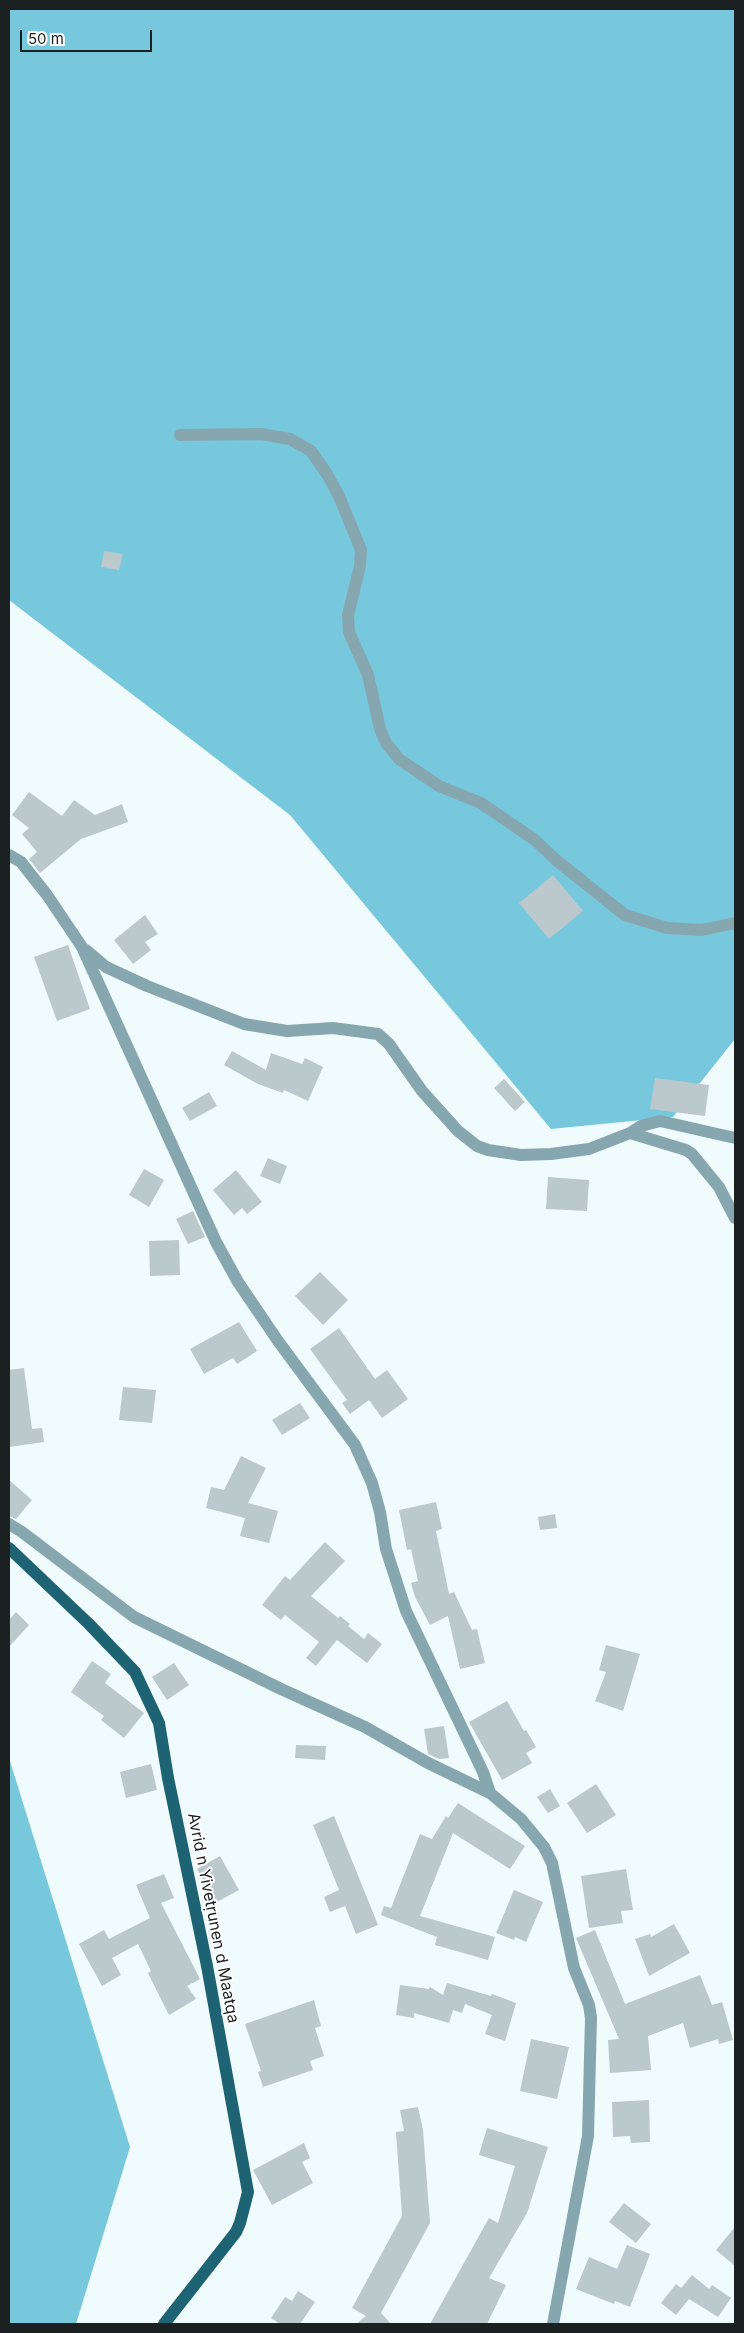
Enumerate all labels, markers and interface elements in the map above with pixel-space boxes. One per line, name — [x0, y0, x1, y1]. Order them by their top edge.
scale bar — [22, 20, 155, 52]
text: 50 m — [28, 29, 64, 48]
street label: Avrid n Yivetṛunen d Maatqa — [183, 1811, 243, 2025]

